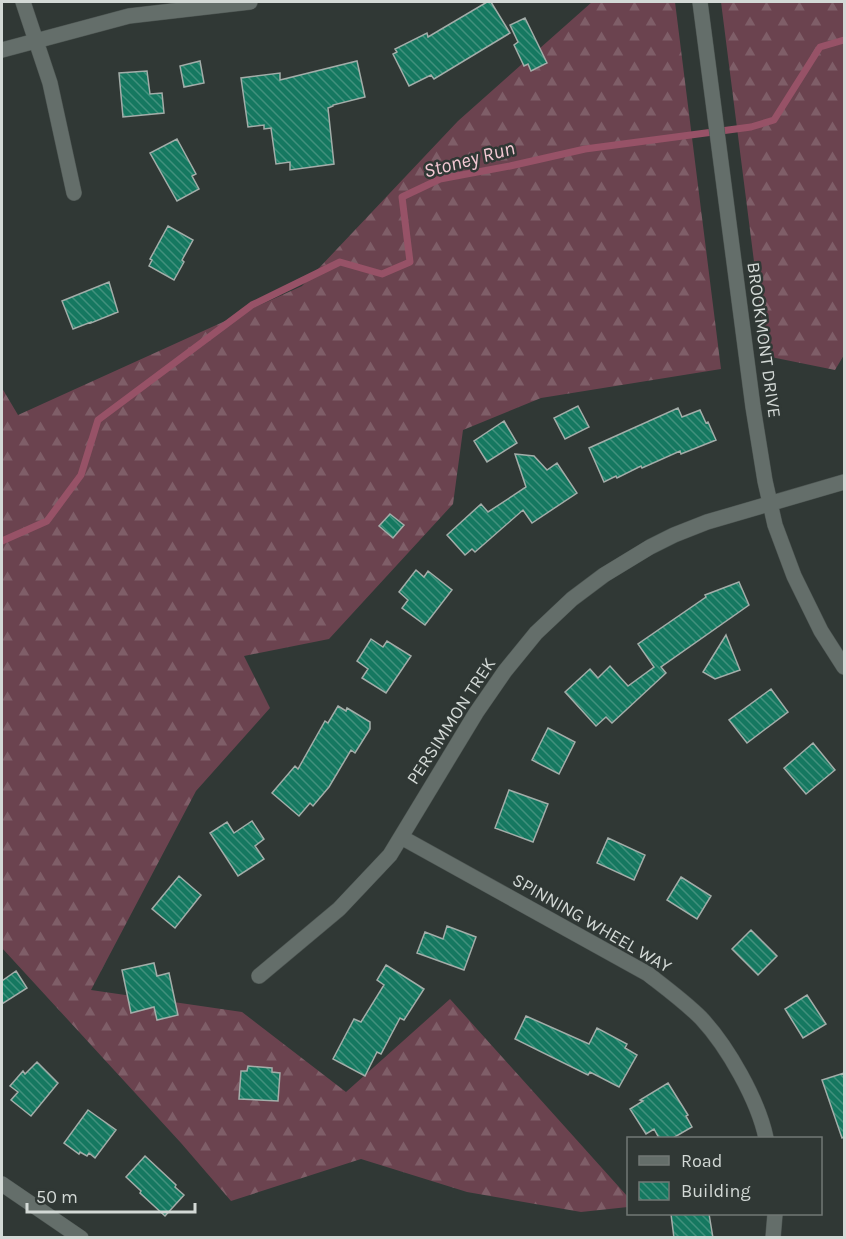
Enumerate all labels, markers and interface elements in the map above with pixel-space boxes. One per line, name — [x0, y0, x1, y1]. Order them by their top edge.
water label: Stoney Run — [421, 136, 517, 183]
street label: BROOKMONT DRIVE — [742, 261, 786, 419]
street label: PERSIMMON TREK — [402, 653, 500, 789]
street label: SPINNING WHEEL WAY — [509, 868, 676, 978]
legend — [627, 1137, 822, 1215]
text: Road — [681, 1150, 722, 1172]
scale bar — [27, 1176, 195, 1214]
text: Building — [681, 1180, 751, 1202]
text: 50 m — [36, 1186, 78, 1208]

